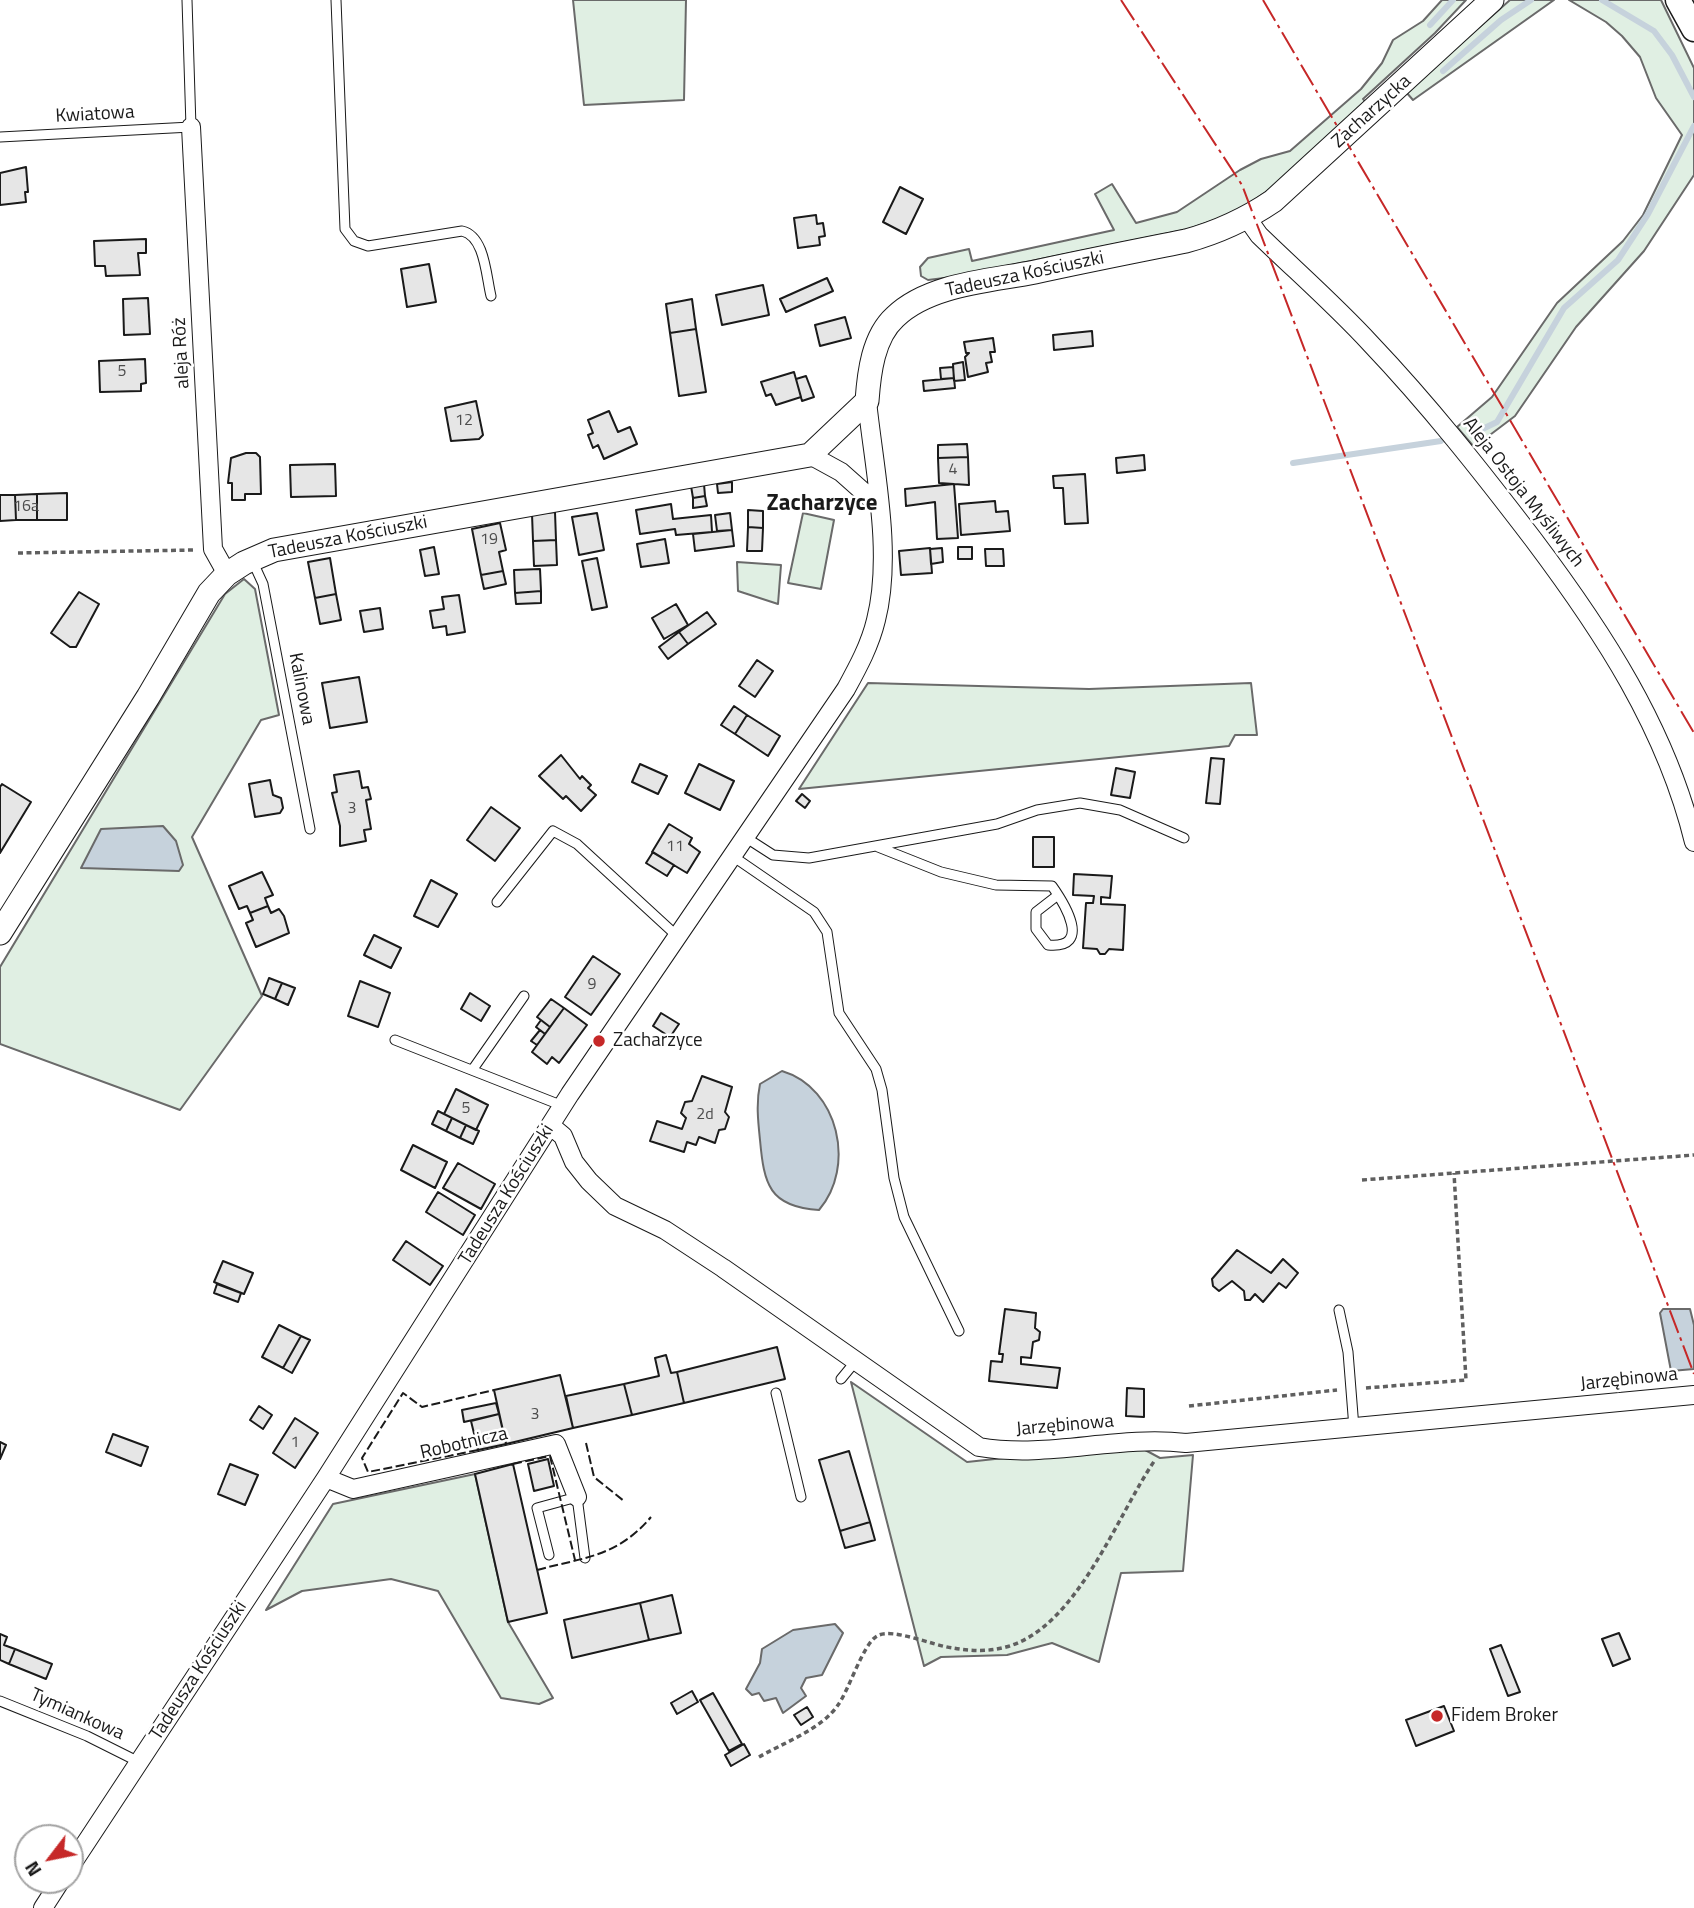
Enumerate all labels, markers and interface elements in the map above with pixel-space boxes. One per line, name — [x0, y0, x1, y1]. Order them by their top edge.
street label: Zacharzycka — [1328, 70, 1416, 154]
street label: Kwiatowa — [55, 102, 135, 128]
street label: Tadeusza Kościuszki — [944, 247, 1106, 303]
street label: aleja Róż — [169, 317, 195, 389]
house number: 5 — [118, 362, 126, 382]
house number: 12 — [455, 411, 473, 431]
street label: Aleja Ostoja Myśliwych — [1458, 414, 1588, 572]
house number: 4 — [949, 460, 957, 480]
district label: Zacharzyce — [767, 490, 877, 518]
house number: 16a — [13, 497, 39, 517]
street label: Tadeusza Kościuszki — [267, 511, 429, 565]
house number: 19 — [480, 530, 498, 550]
street label: Kalinowa — [283, 651, 319, 727]
house number: 3 — [348, 799, 356, 819]
house number: 11 — [666, 837, 684, 857]
house number: 9 — [588, 975, 596, 995]
place label: Zacharzyce — [613, 1030, 703, 1052]
marker: Zacharzyce — [591, 1033, 607, 1049]
house number: 5 — [462, 1099, 470, 1119]
house number: 2d — [696, 1105, 714, 1125]
street label: Tadeusza Kościuszki — [455, 1121, 559, 1269]
street label: Jarzębinowa — [1579, 1364, 1679, 1396]
house number: 3 — [531, 1405, 539, 1425]
street label: Jarzębinowa — [1015, 1410, 1115, 1442]
street label: Robotnicza — [418, 1423, 510, 1465]
house number: 1 — [291, 1433, 299, 1453]
street label: Tadeusza Kościuszki — [145, 1597, 253, 1745]
street label: Tymiankowa — [27, 1684, 127, 1746]
place label: Fidem Broker — [1451, 1705, 1558, 1727]
marker: Fidem Broker — [1429, 1708, 1445, 1724]
north arrow — [14, 1824, 84, 1894]
text: N — [17, 1856, 48, 1883]

